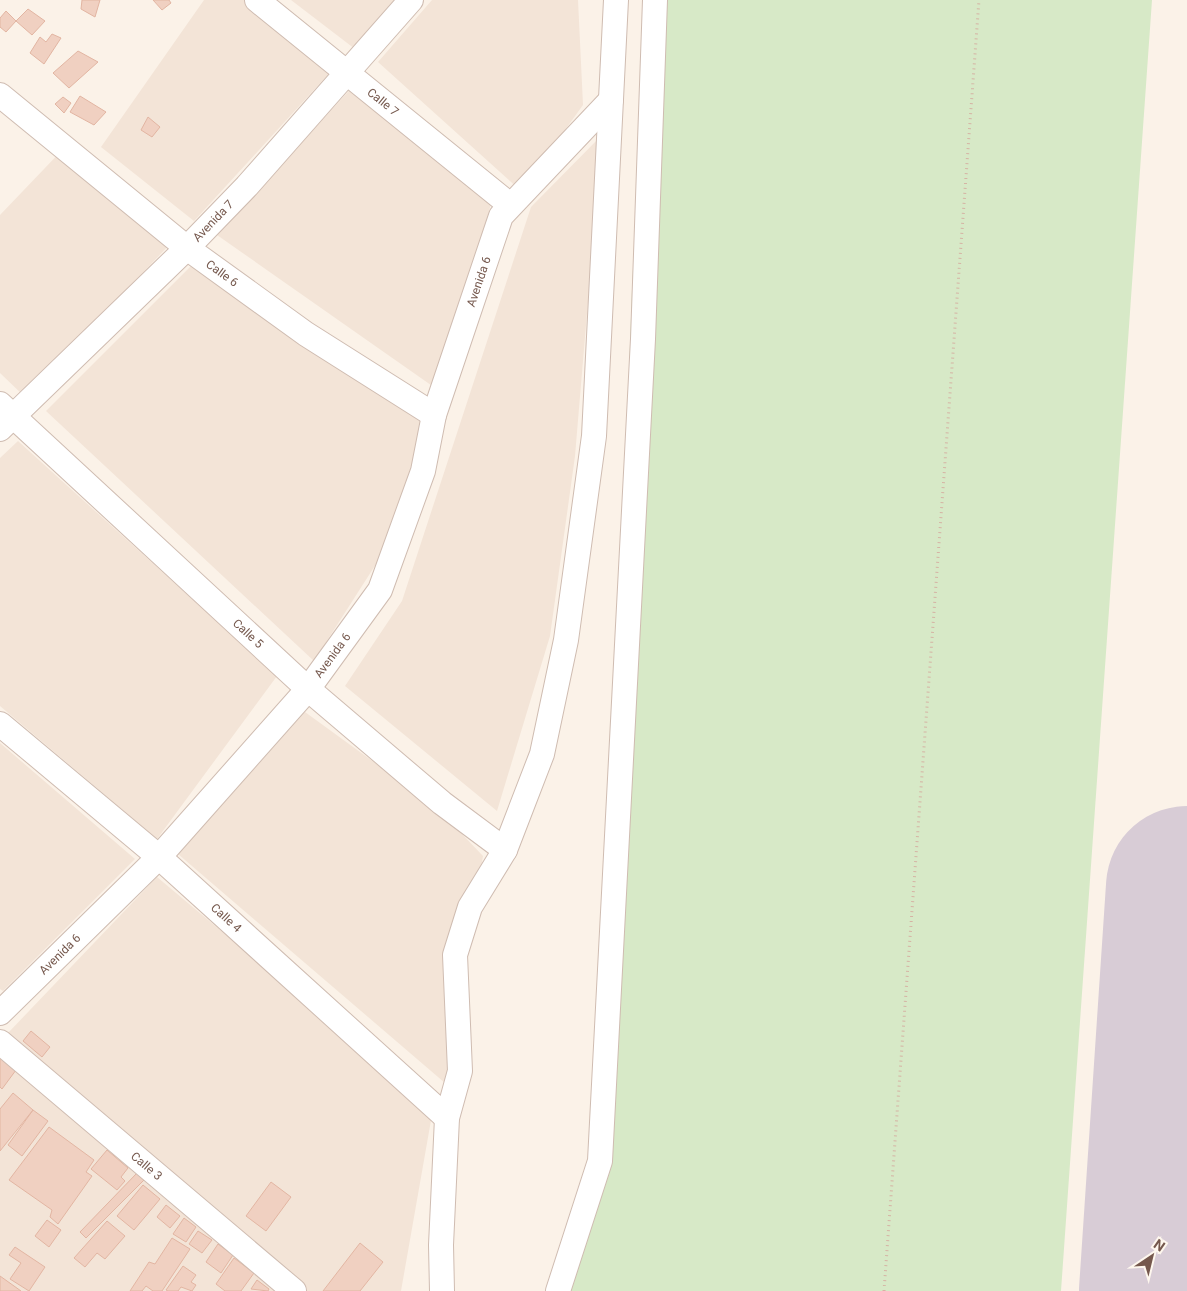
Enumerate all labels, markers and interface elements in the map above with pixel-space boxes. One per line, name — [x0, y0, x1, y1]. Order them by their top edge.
street label: Calle 7 — [364, 85, 402, 119]
street label: Avenida 7 — [190, 197, 237, 245]
street label: Avenida 6 — [464, 254, 494, 309]
street label: Calle 6 — [203, 257, 241, 290]
street label: Calle 5 — [230, 616, 266, 651]
street label: Avenida 6 — [311, 630, 354, 681]
street label: Calle 4 — [208, 901, 245, 935]
street label: Avenida 6 — [36, 931, 84, 977]
street label: Calle 3 — [128, 1149, 165, 1183]
north arrow — [1127, 1231, 1177, 1281]
text: N — [1151, 1236, 1168, 1255]

